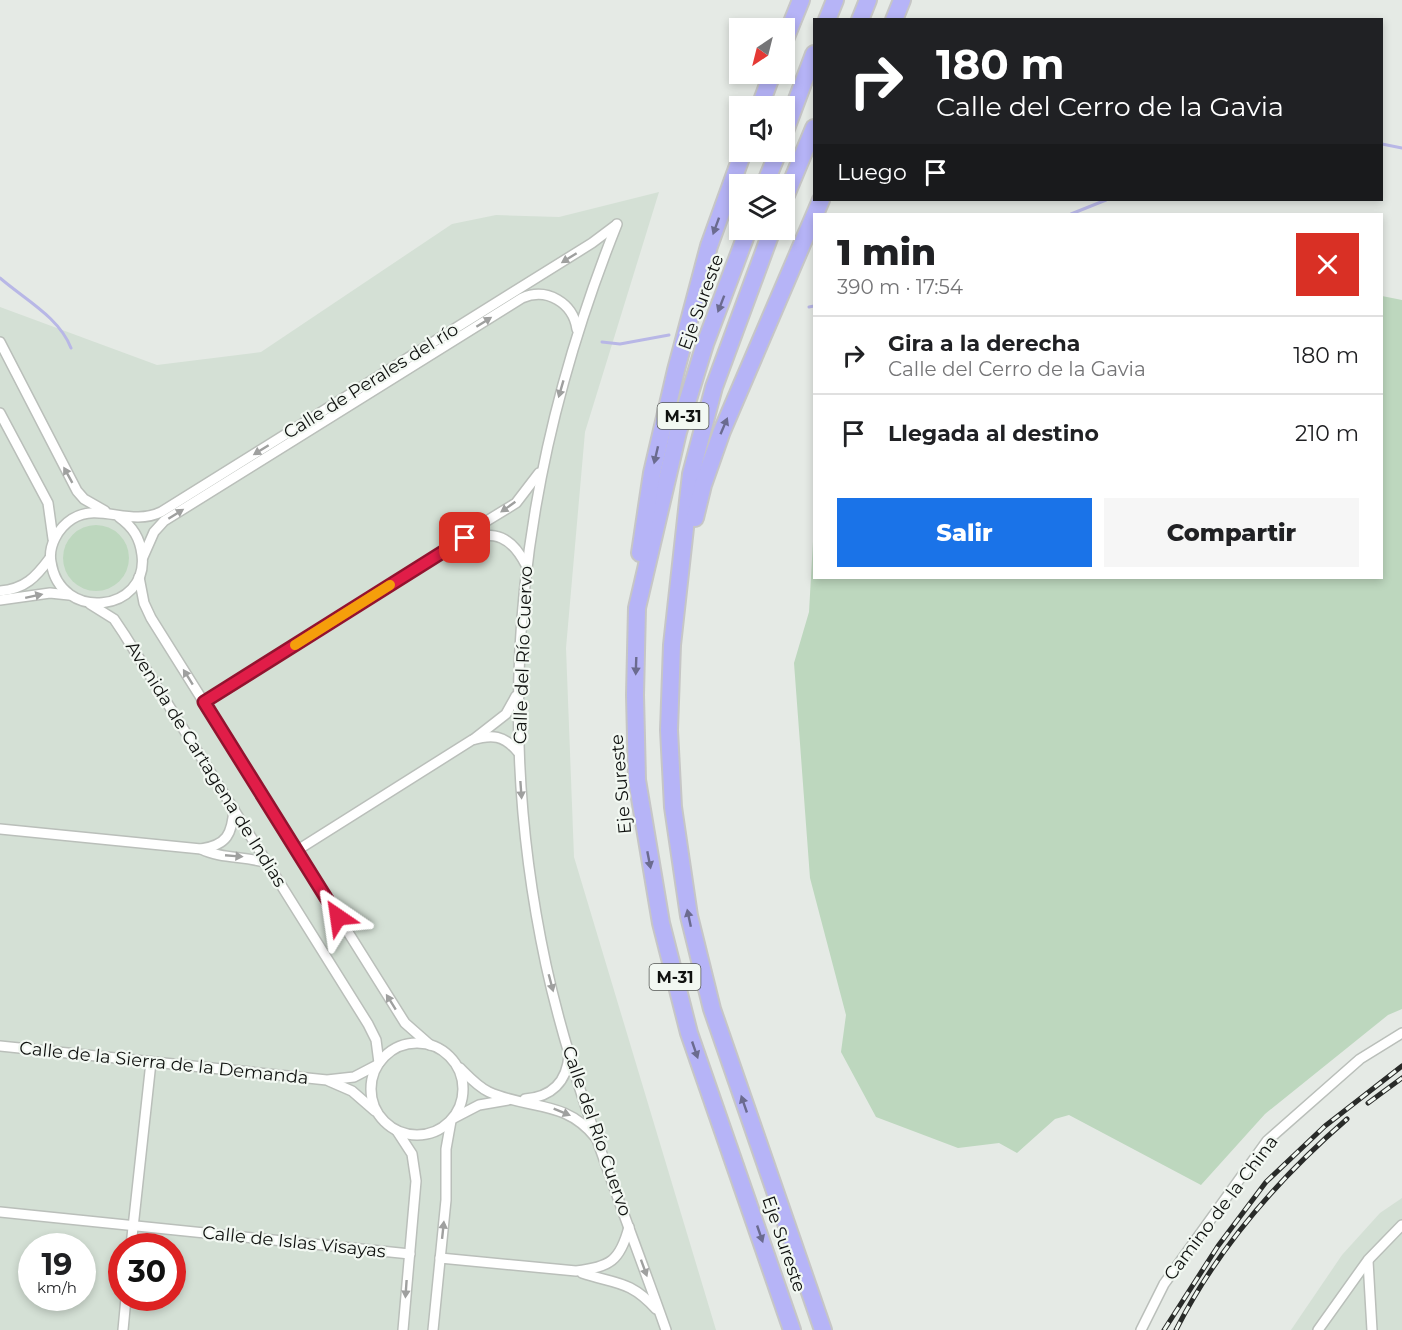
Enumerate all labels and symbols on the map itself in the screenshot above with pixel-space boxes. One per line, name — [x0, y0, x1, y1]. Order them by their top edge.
north arrow — [729, 18, 795, 84]
one-way arrow — [711, 217, 721, 235]
street label: Eje Sureste — [674, 251, 729, 353]
one-way arrow — [561, 252, 577, 263]
one-way arrow — [715, 295, 725, 313]
one-way arrow — [476, 316, 492, 327]
street label: Calle de Perales del río — [280, 318, 462, 444]
one-way arrow — [556, 381, 565, 399]
road number: M-31 — [658, 403, 708, 429]
one-way arrow — [719, 416, 729, 434]
one-way arrow — [253, 444, 269, 455]
one-way arrow — [651, 446, 660, 465]
one-way arrow — [63, 466, 73, 483]
one-way arrow — [501, 501, 517, 513]
one-way arrow — [168, 508, 184, 519]
pin — [439, 512, 490, 563]
street label: Calle del Río Cuervo — [509, 565, 537, 745]
one-way arrow — [25, 590, 44, 600]
street label: Avenida de Cartagena de Indias — [121, 637, 291, 891]
one-way arrow — [631, 657, 641, 676]
one-way arrow — [183, 669, 194, 685]
street label: Eje Sureste — [606, 733, 636, 835]
one-way arrow — [516, 781, 525, 800]
one-way arrow — [225, 851, 244, 861]
one-way arrow — [645, 851, 654, 870]
position arrow — [306, 885, 370, 949]
one-way arrow — [684, 908, 694, 927]
road number: M-31 — [650, 964, 700, 990]
one-way arrow — [546, 974, 556, 992]
one-way arrow — [386, 994, 397, 1011]
street label: Calle de la Sierra de la Demanda — [18, 1037, 310, 1089]
one-way arrow — [690, 1041, 700, 1059]
street label: Calle del Río Cuervo — [558, 1043, 636, 1219]
one-way arrow — [739, 1095, 749, 1113]
one-way arrow — [553, 1107, 571, 1117]
street label: Camino de la China — [1159, 1131, 1283, 1285]
street label: Eje Sureste — [757, 1193, 811, 1295]
one-way arrow — [438, 1220, 448, 1239]
street label: Calle de Islas Visayas — [201, 1221, 387, 1263]
one-way arrow — [755, 1225, 765, 1243]
speed limit sign: 30 — [108, 1233, 186, 1311]
one-way arrow — [639, 1259, 649, 1277]
one-way arrow — [401, 1279, 411, 1298]

